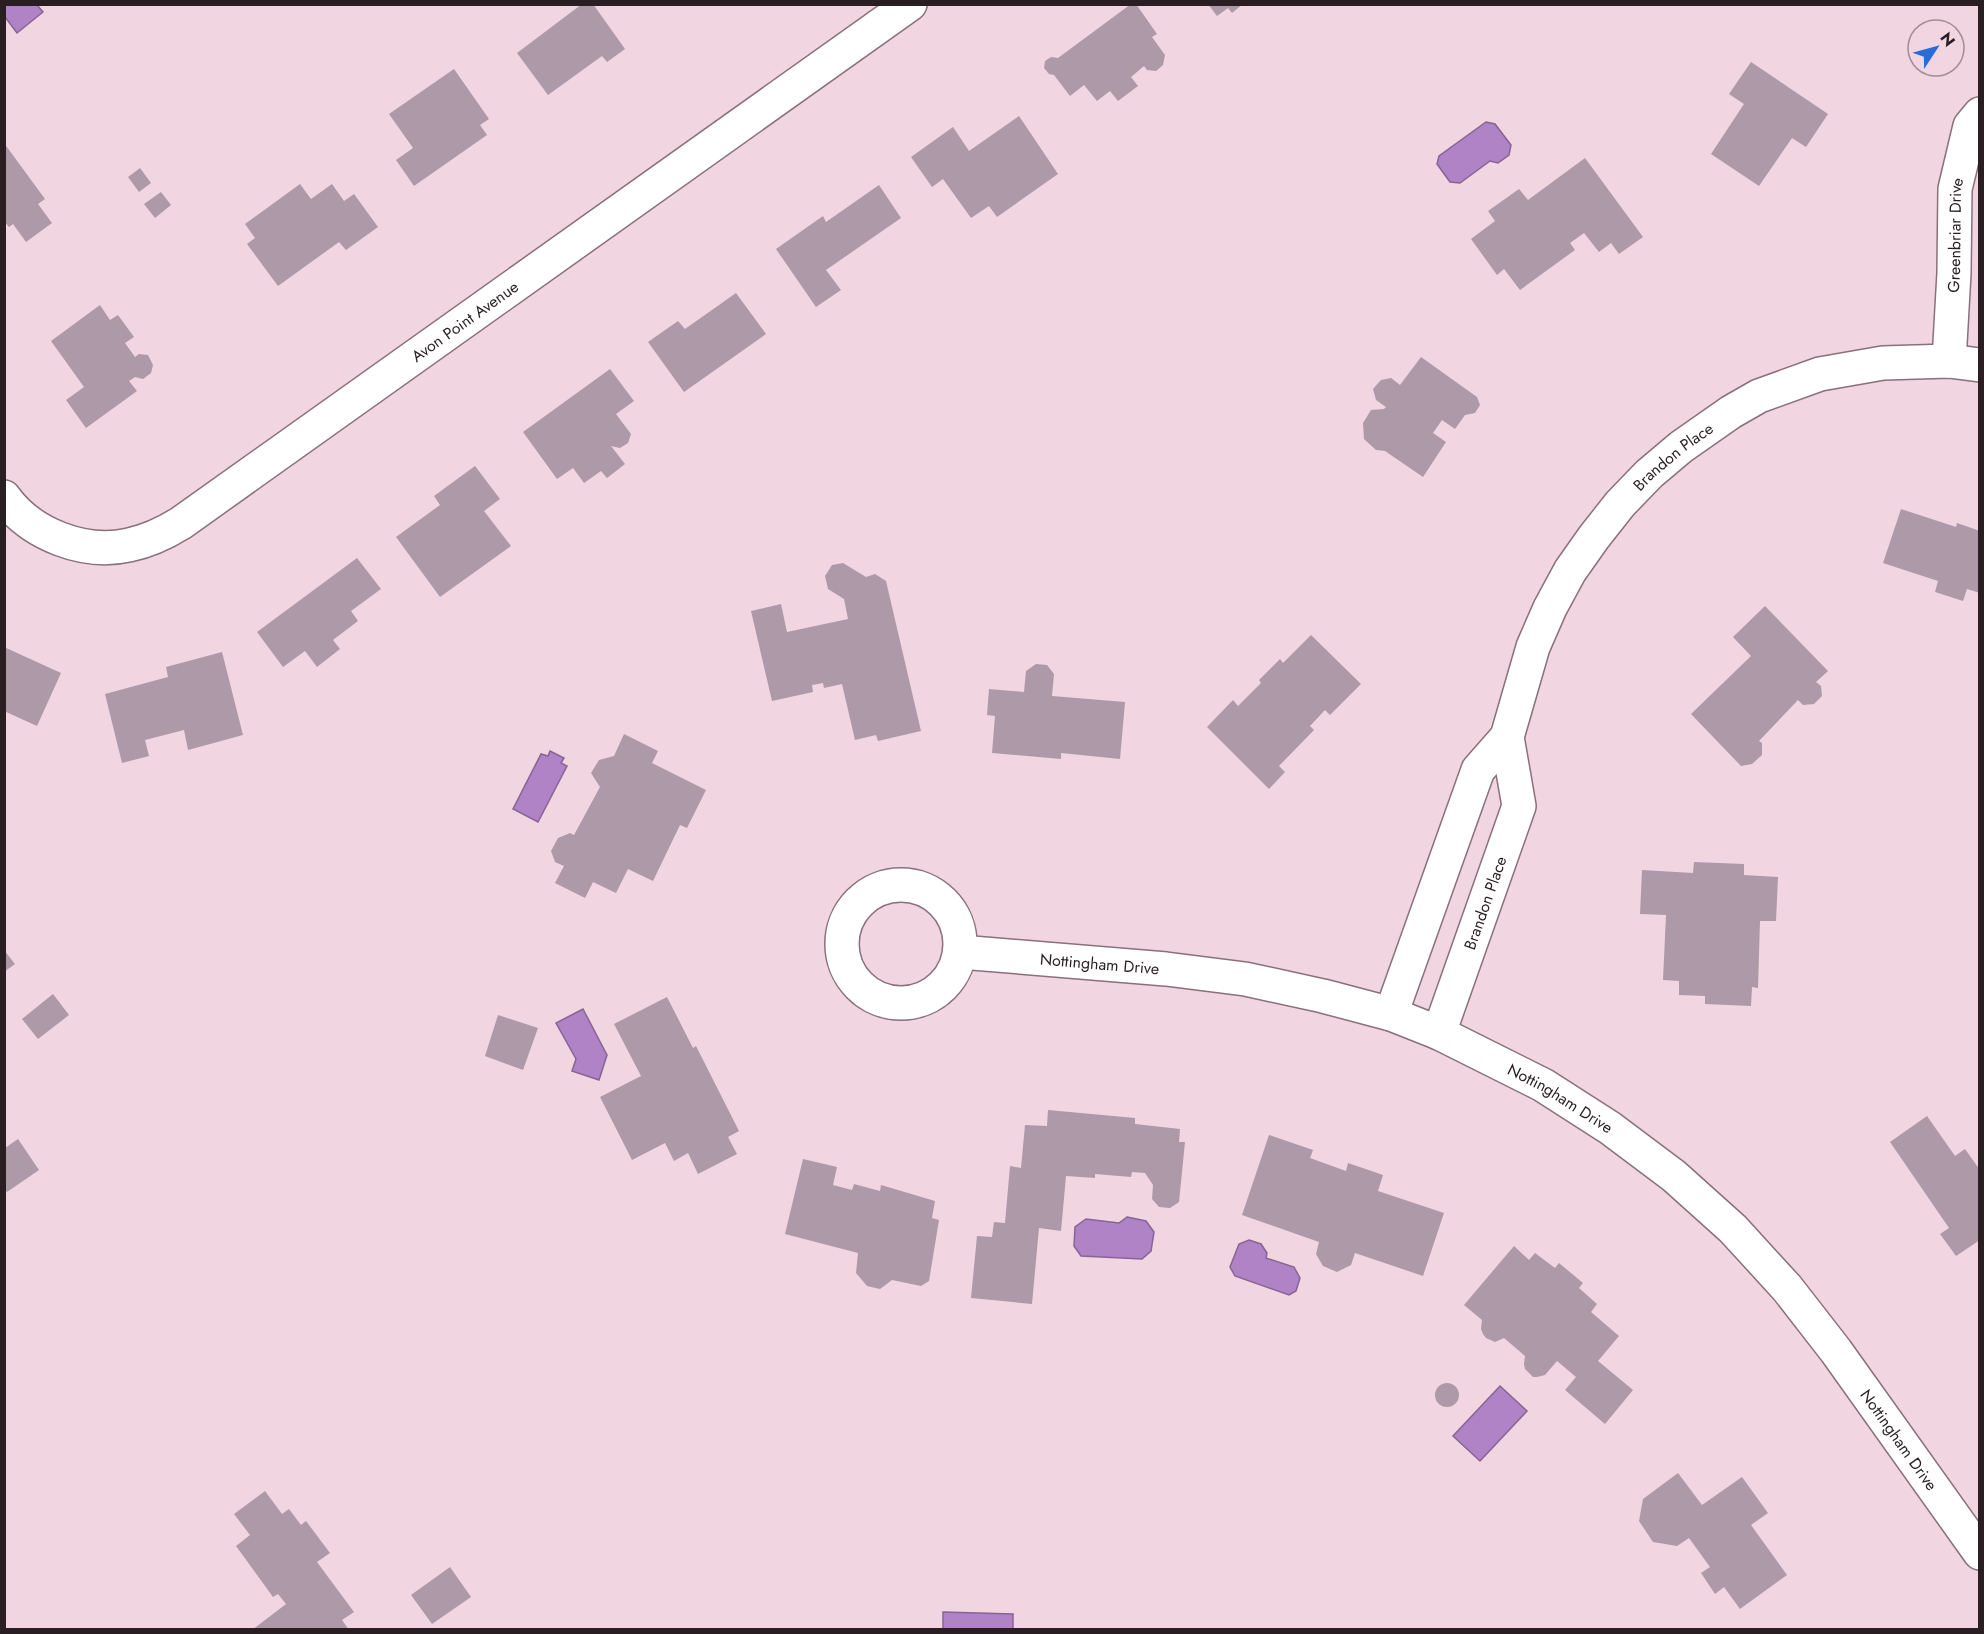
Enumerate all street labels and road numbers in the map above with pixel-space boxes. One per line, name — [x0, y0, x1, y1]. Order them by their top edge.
street label: Greenbriar Drive — [1942, 175, 1969, 293]
street label: Avon Point Avenue — [407, 275, 523, 368]
street label: Brandon Place — [1628, 417, 1718, 496]
street label: Brandon Place — [1458, 853, 1512, 953]
street label: Nottingham Drive — [1039, 948, 1160, 980]
street label: Nottingham Drive — [1503, 1058, 1617, 1139]
street label: Nottingham Drive — [1855, 1385, 1943, 1495]

